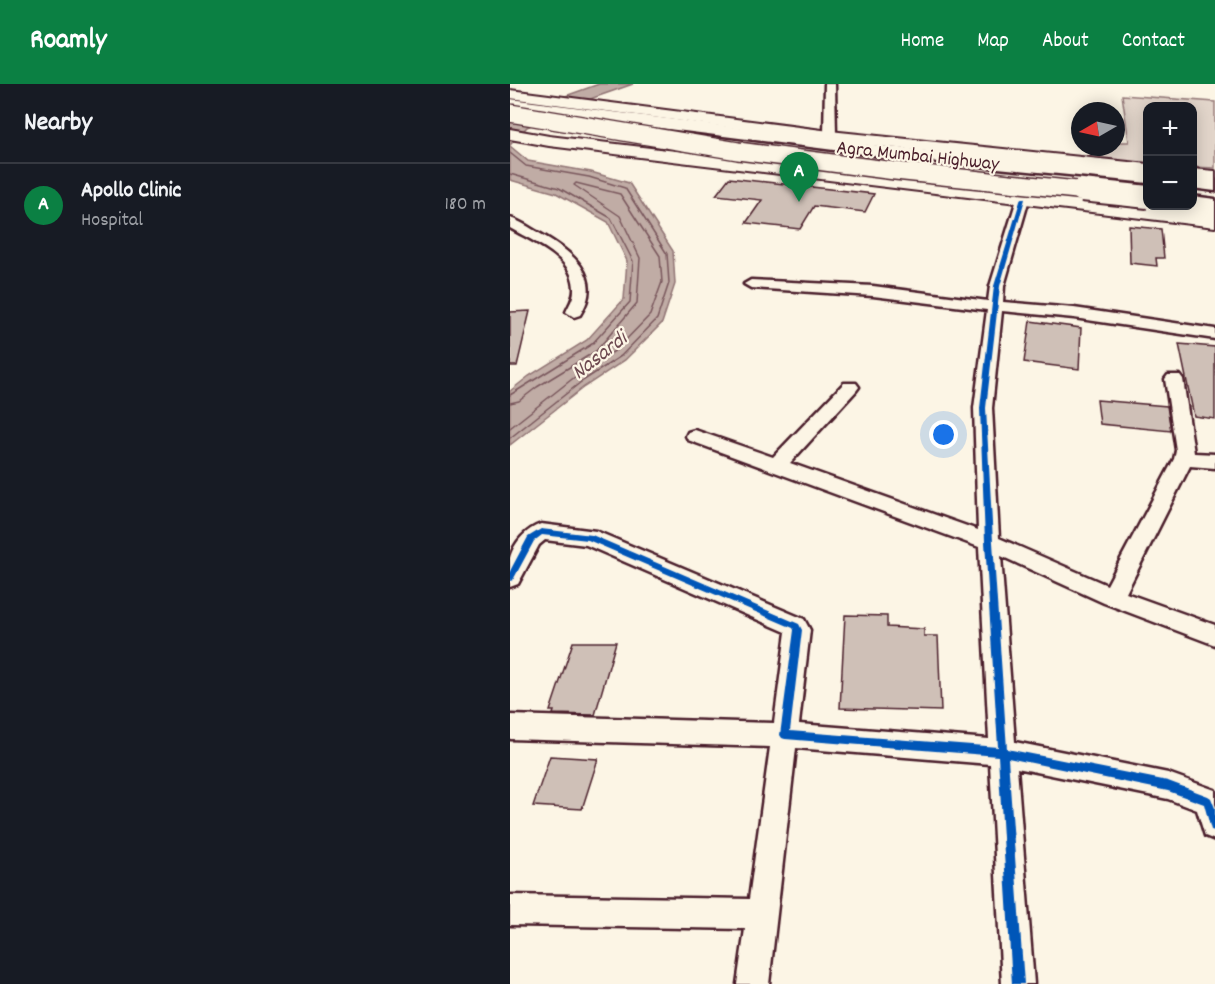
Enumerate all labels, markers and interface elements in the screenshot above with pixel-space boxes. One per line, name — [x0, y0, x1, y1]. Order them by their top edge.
text: Roamly — [30, 22, 106, 62]
text: Home — [900, 27, 944, 57]
text: Map — [977, 27, 1009, 57]
text: About — [1042, 27, 1089, 57]
text: Contact — [1122, 27, 1185, 57]
north arrow — [1071, 102, 1125, 156]
map controls — [1143, 102, 1197, 210]
button: + — [1143, 102, 1197, 156]
text: Nearby — [24, 105, 92, 142]
street label: Agra Mumbai Highway — [835, 135, 1001, 180]
pin: A — [780, 152, 818, 202]
button: − — [1143, 156, 1197, 210]
text: Apollo Clinic — [81, 176, 181, 207]
text: A — [38, 191, 49, 219]
text: 180 m — [444, 191, 486, 219]
text: Hospital — [81, 207, 143, 235]
water label: Nasardi — [566, 323, 637, 388]
your location — [929, 420, 958, 449]

